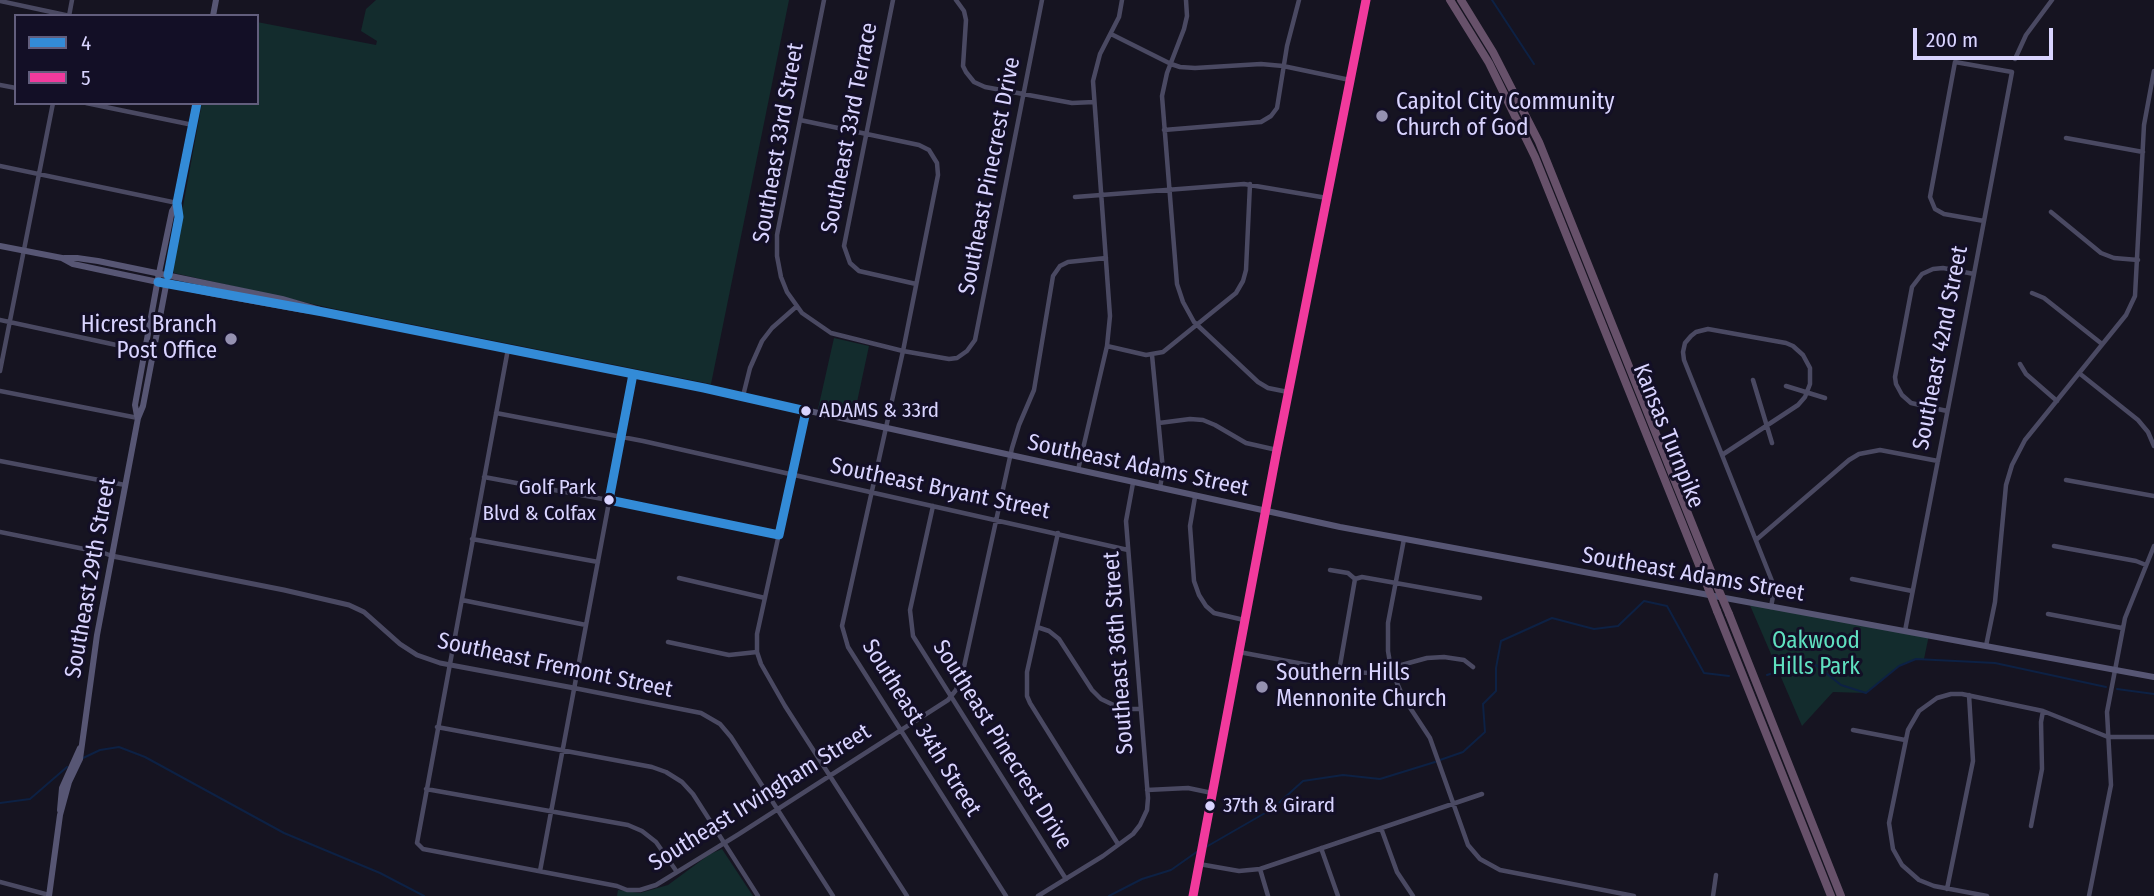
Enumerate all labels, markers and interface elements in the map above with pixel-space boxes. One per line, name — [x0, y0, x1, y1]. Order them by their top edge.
legend — [14, 14, 259, 105]
scale bar — [1916, 14, 2056, 58]
street label: Southeast 33rd Terrace — [816, 20, 884, 236]
text: 200 m — [1926, 27, 1978, 53]
text: 4 — [81, 30, 91, 56]
street label: Southeast 33rd Street — [748, 41, 810, 245]
street label: Southeast Pinecrest Drive — [953, 55, 1027, 297]
text: 5 — [81, 65, 91, 91]
place label: Capitol City Community Church of God — [1396, 89, 1614, 143]
marker: Capitol City Community Church of God — [1374, 108, 1390, 124]
street label: Southeast 42nd Street — [1908, 243, 1974, 453]
place label: Hicrest Branch Post Office — [81, 312, 217, 366]
marker: Hicrest Branch Post Office — [223, 331, 239, 347]
street label: Kansas Turnpike — [1627, 360, 1709, 512]
place label: ADAMS & 33rd — [819, 398, 939, 424]
marker: ADAMS & 33rd — [799, 404, 813, 418]
street label: Southeast Adams Street — [1025, 429, 1251, 503]
street label: Southeast Bryant Street — [828, 452, 1052, 526]
place label: Golf Park Blvd & Colfax — [483, 475, 596, 525]
street label: Southeast 29th Street — [60, 476, 122, 680]
marker: Golf Park Blvd & Colfax — [602, 493, 616, 507]
street label: Southeast Adams Street — [1580, 542, 1806, 608]
street label: Southeast 36th Street — [1098, 550, 1140, 756]
street label: Southeast Fremont Street — [435, 628, 675, 704]
park label: Oakwood Hills Park — [1772, 628, 1860, 682]
street label: Southeast 34th Street — [855, 635, 987, 821]
street label: Southeast Pinecrest Drive — [926, 635, 1078, 855]
place label: Southern Hills Mennonite Church — [1276, 660, 1447, 714]
marker: Southern Hills Mennonite Church — [1254, 679, 1270, 695]
street label: Southeast Irvingham Street — [644, 718, 876, 878]
place label: 37th & Girard — [1223, 793, 1335, 819]
marker: 37th & Girard — [1203, 799, 1217, 813]

